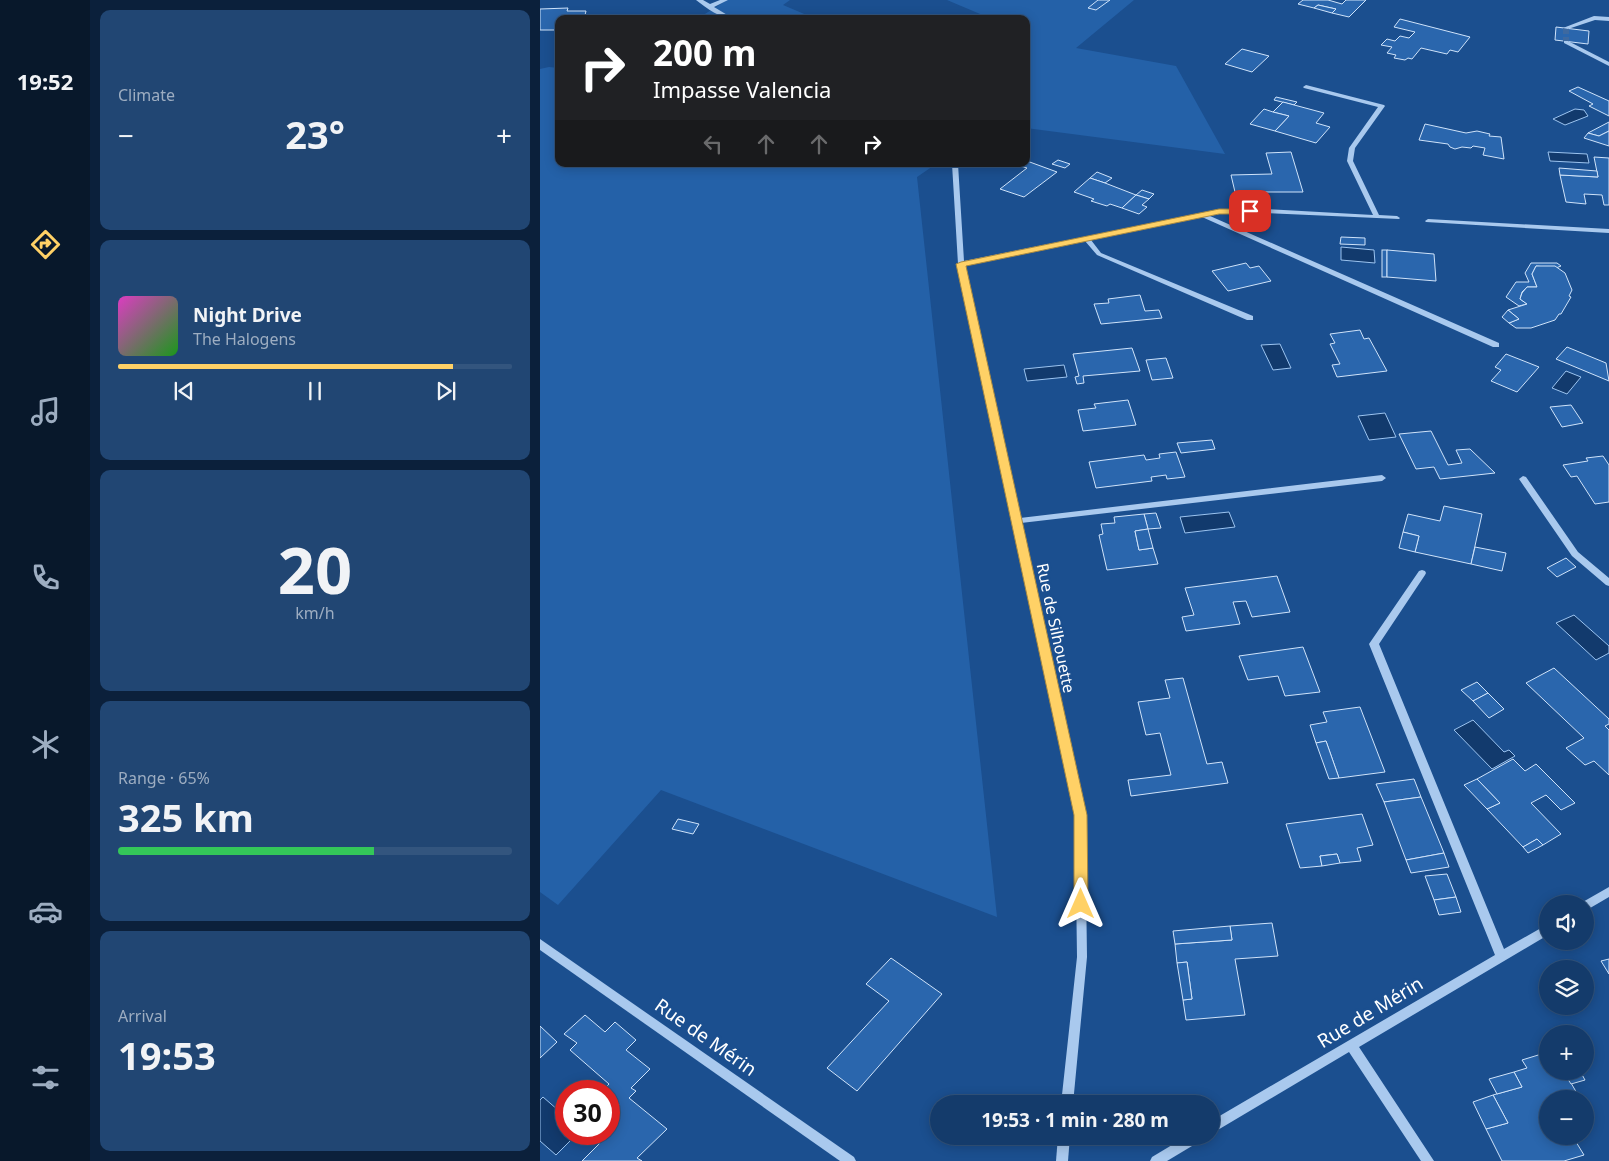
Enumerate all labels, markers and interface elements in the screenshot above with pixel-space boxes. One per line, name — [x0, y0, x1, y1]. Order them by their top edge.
text: 200 m — [653, 29, 756, 76]
icon: right — [570, 35, 635, 100]
text: 19:52 — [17, 66, 73, 96]
text: Impasse Valencia — [653, 74, 831, 104]
text: Climate — [118, 84, 175, 106]
text: 23° — [285, 108, 345, 160]
text: − — [118, 116, 134, 154]
text: + — [496, 116, 512, 154]
icon: left — [699, 130, 727, 158]
icon: ahead — [752, 130, 780, 158]
icon: ahead — [805, 130, 833, 158]
icon: right — [858, 130, 886, 158]
pin — [1229, 190, 1271, 232]
icon: arrive — [1236, 197, 1264, 225]
icon: directions — [28, 227, 63, 262]
text: Night Drive — [193, 302, 302, 328]
text: The Halogens — [193, 328, 296, 350]
icon: previous — [170, 377, 198, 405]
icon: pause — [301, 377, 329, 405]
icon: next — [432, 377, 460, 405]
icon: music — [28, 394, 63, 429]
text: 20 — [278, 525, 352, 613]
icon: phone — [28, 560, 63, 595]
street label: Rue de Silhouette — [1032, 561, 1080, 695]
text: km/h — [295, 602, 335, 624]
icon: climate — [28, 727, 63, 762]
text: Range · 65% — [118, 767, 210, 789]
text: 325 km — [118, 791, 254, 843]
position arrow — [1054, 877, 1106, 929]
icon: car — [28, 894, 63, 929]
map controls — [1539, 895, 1594, 1145]
button: sound — [1539, 895, 1594, 950]
button: layers — [1539, 960, 1594, 1015]
street label: Rue de Mérin — [1312, 970, 1428, 1054]
street label: Rue de Mérin — [650, 992, 762, 1082]
text: Arrival — [118, 1005, 167, 1027]
button: + — [1539, 1025, 1594, 1080]
text: 19:53 — [118, 1029, 216, 1081]
icon: filters — [28, 1060, 63, 1095]
speed limit sign: 30 — [555, 1080, 620, 1145]
button: − — [1539, 1090, 1594, 1145]
text: 19:53 · 1 min · 280 m — [981, 1107, 1169, 1133]

